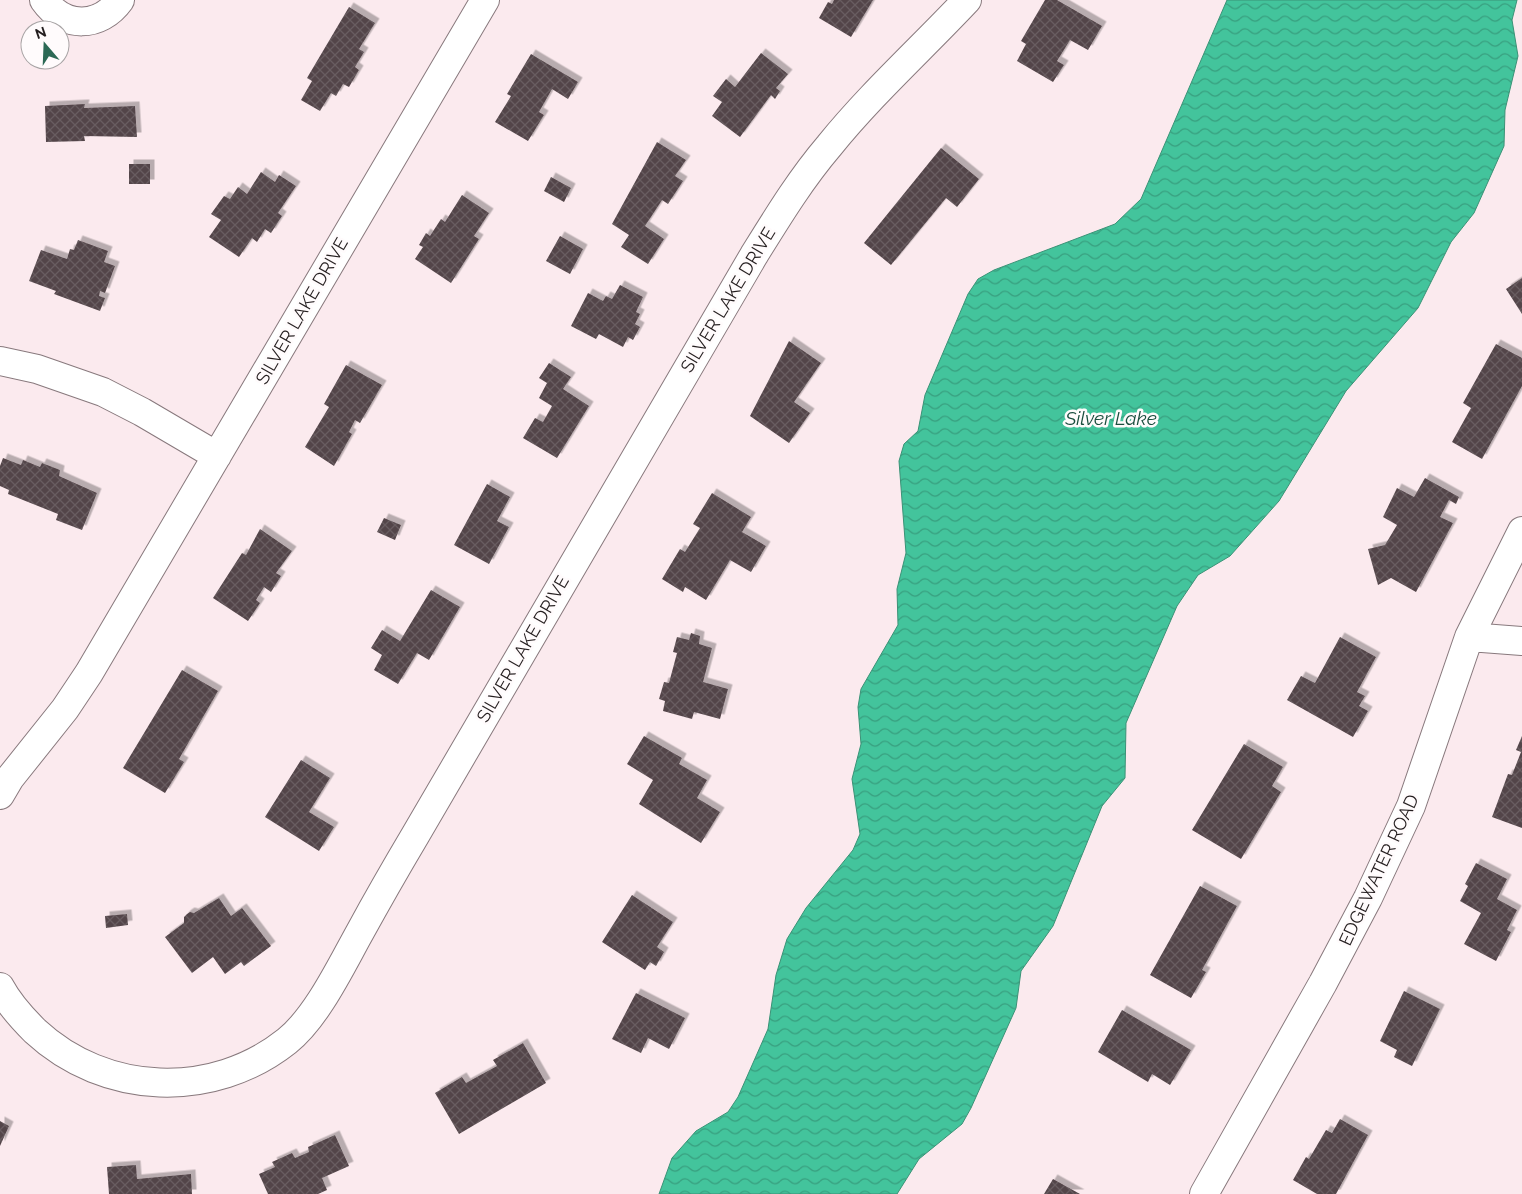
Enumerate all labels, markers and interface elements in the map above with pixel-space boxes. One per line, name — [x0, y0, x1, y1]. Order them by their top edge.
north arrow — [20, 20, 70, 70]
text: N — [33, 23, 48, 42]
street label: SILVER LAKE DRIVE — [676, 223, 779, 376]
street label: SILVER LAKE DRIVE — [251, 234, 352, 388]
water label: Silver Lake — [1064, 407, 1157, 429]
street label: SILVER LAKE DRIVE — [472, 572, 573, 726]
street label: EDGEWATER ROAD — [1334, 791, 1423, 949]

